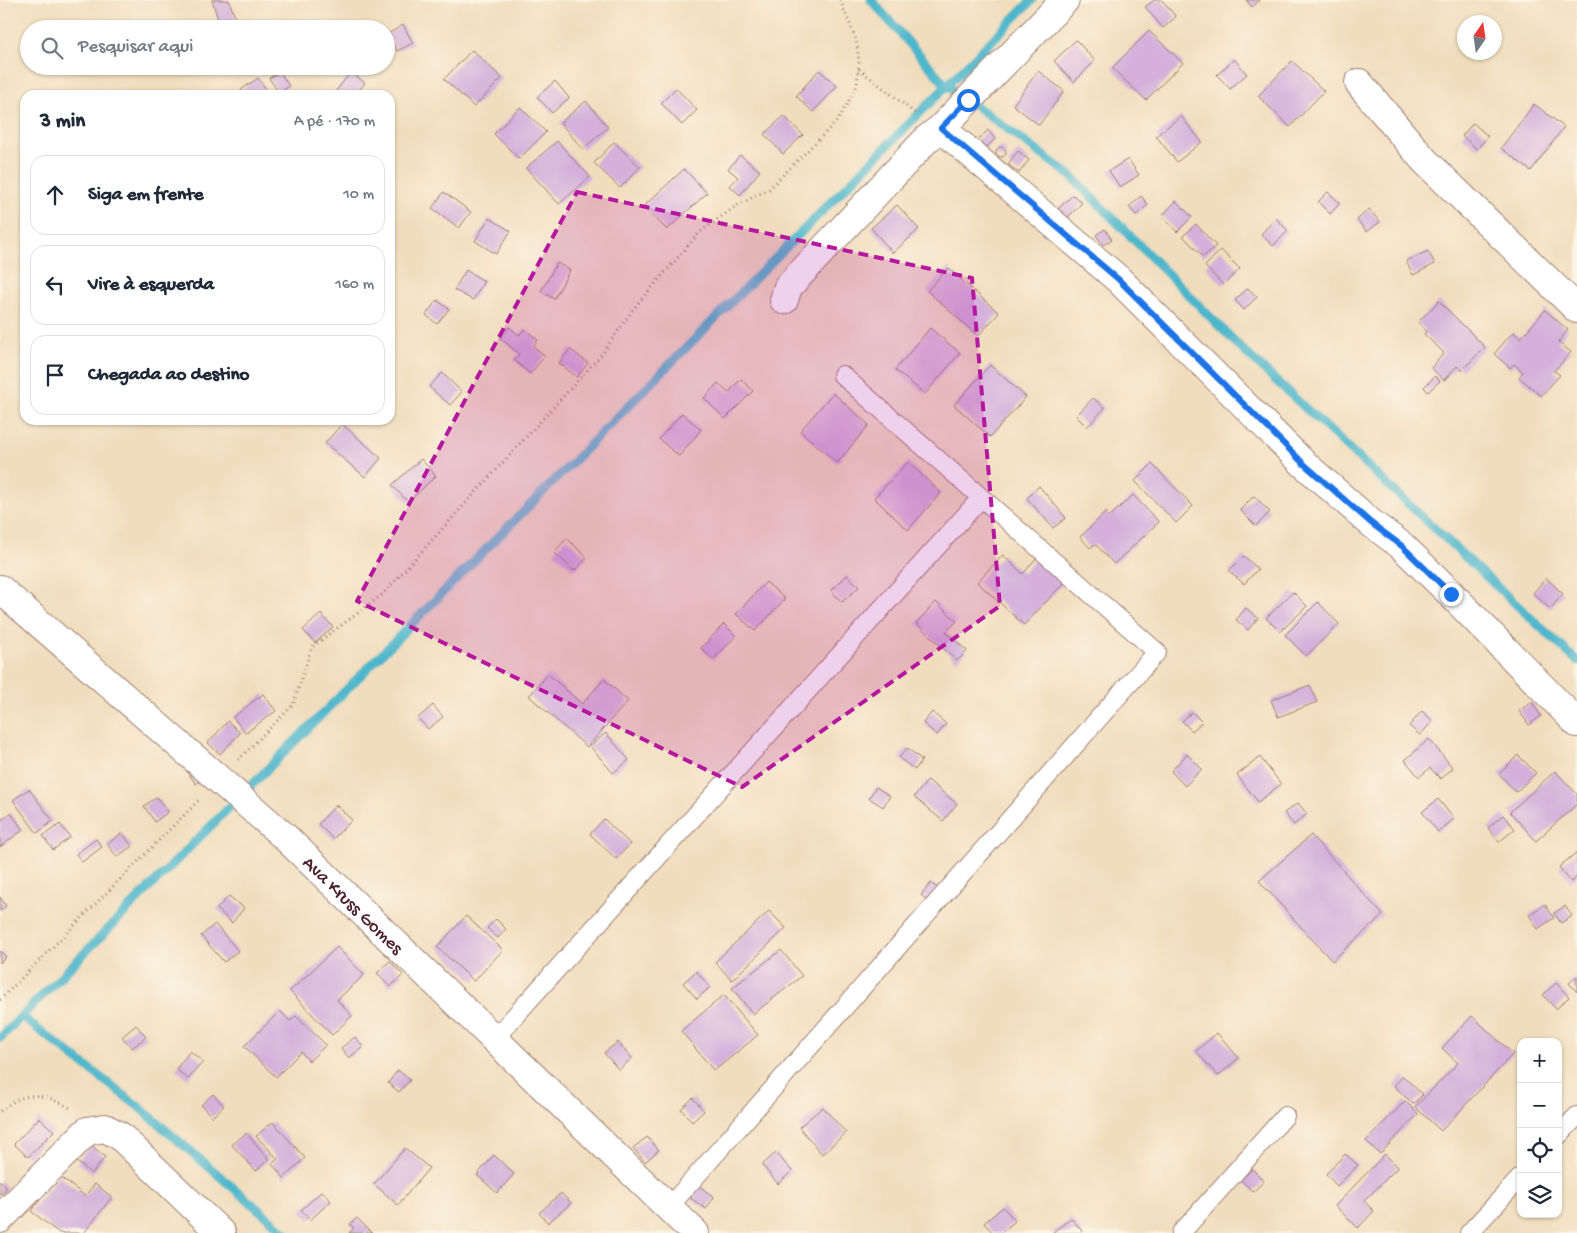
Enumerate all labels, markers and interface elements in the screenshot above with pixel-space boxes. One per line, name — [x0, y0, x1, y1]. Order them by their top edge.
north arrow — [1457, 15, 1502, 60]
search box — [20, 20, 395, 75]
icon: search — [38, 34, 66, 62]
text: Pesquisar aqui — [78, 36, 193, 59]
route start — [957, 89, 980, 112]
text: 3 min — [40, 110, 85, 135]
text: A pé · 170 m — [294, 113, 375, 132]
icon: ahead — [41, 181, 69, 209]
text: Siga em frente — [88, 184, 204, 207]
text: 10 m — [343, 186, 374, 205]
icon: left — [41, 271, 69, 299]
text: Vire à esquerda — [88, 274, 214, 297]
text: 160 m — [335, 276, 374, 295]
icon: arrive — [41, 361, 69, 389]
text: Chegada ao destino — [88, 364, 249, 387]
route end — [1440, 583, 1463, 606]
street label: Ava Kruss Gomes — [296, 852, 408, 961]
map controls — [1517, 1038, 1562, 1218]
button: + — [1517, 1038, 1562, 1083]
button: − — [1517, 1083, 1562, 1128]
button: locate — [1517, 1128, 1562, 1173]
button: layers — [1517, 1173, 1562, 1218]

